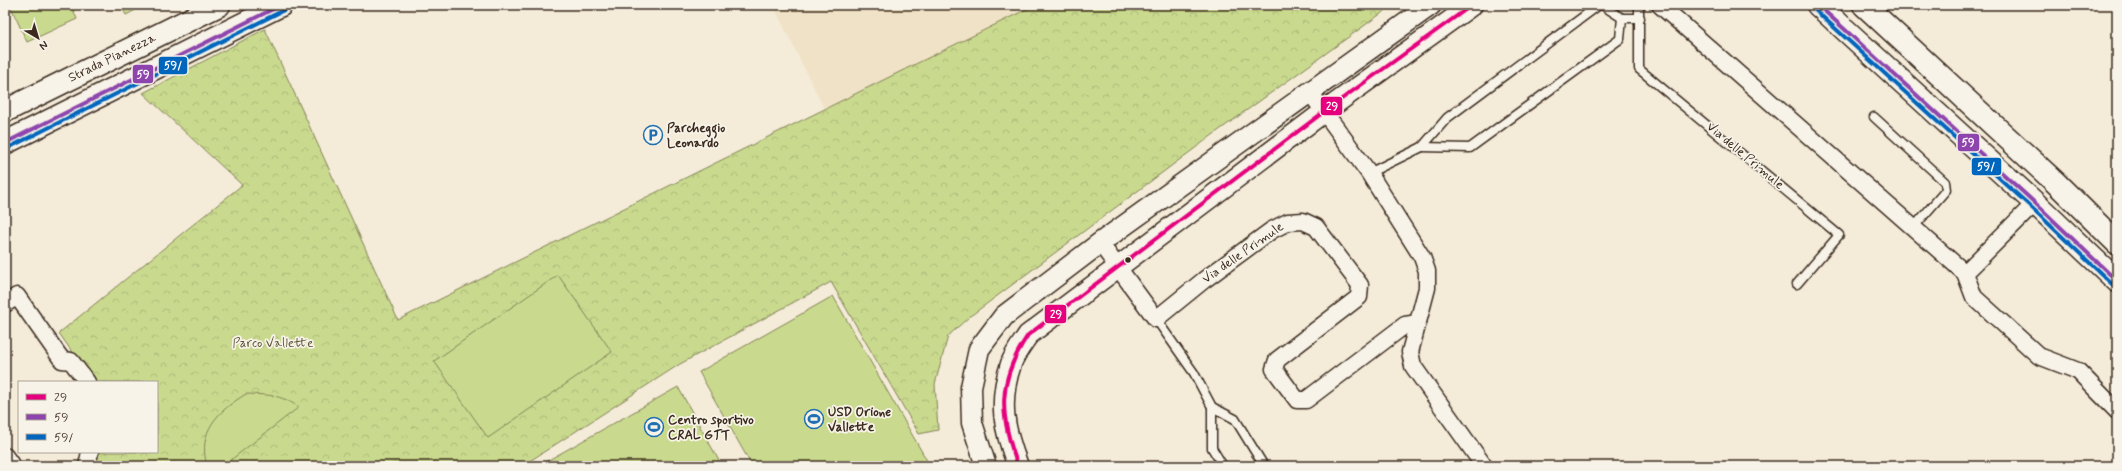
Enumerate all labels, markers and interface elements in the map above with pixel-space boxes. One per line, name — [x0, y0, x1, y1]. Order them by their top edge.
north arrow — [18, 18, 58, 58]
street label: Strada Pianezza — [65, 29, 159, 87]
text: N — [36, 37, 51, 53]
line badge: 59/ — [158, 56, 188, 75]
text: 59/ — [164, 59, 182, 73]
line badge: 59 — [132, 64, 154, 84]
text: 59 — [136, 68, 150, 82]
line badge: 29 — [1320, 96, 1343, 116]
text: 29 — [1326, 100, 1338, 114]
street label: Via delle Primule — [1703, 119, 1787, 193]
place label: Parcheggio Leonardo — [667, 120, 725, 152]
parking icon: Parcheggio Leonardo — [642, 124, 664, 146]
line badge: 59 — [1957, 133, 1980, 152]
text: 59 — [1961, 136, 1975, 150]
line badge: 59/ — [1971, 157, 2002, 176]
text: 59/ — [1977, 160, 1995, 174]
street label: Via delle Primule — [1199, 218, 1287, 288]
unlabelled marker — [1123, 255, 1133, 265]
line badge: 29 — [1044, 304, 1067, 324]
text: 29 — [1050, 308, 1062, 322]
park label: Parco Vallette — [233, 335, 313, 352]
legend — [18, 381, 158, 453]
text: 29 — [54, 390, 67, 406]
place label: USD Orione Vallette — [828, 404, 891, 436]
sports icon: USD Orione Vallette — [803, 408, 825, 430]
text: 59 — [54, 410, 68, 426]
place label: Centro sportivo CRAL GTT — [668, 412, 754, 444]
sports icon: Centro sportivo CRAL GTT — [643, 416, 665, 438]
text: 59/ — [54, 430, 74, 446]

